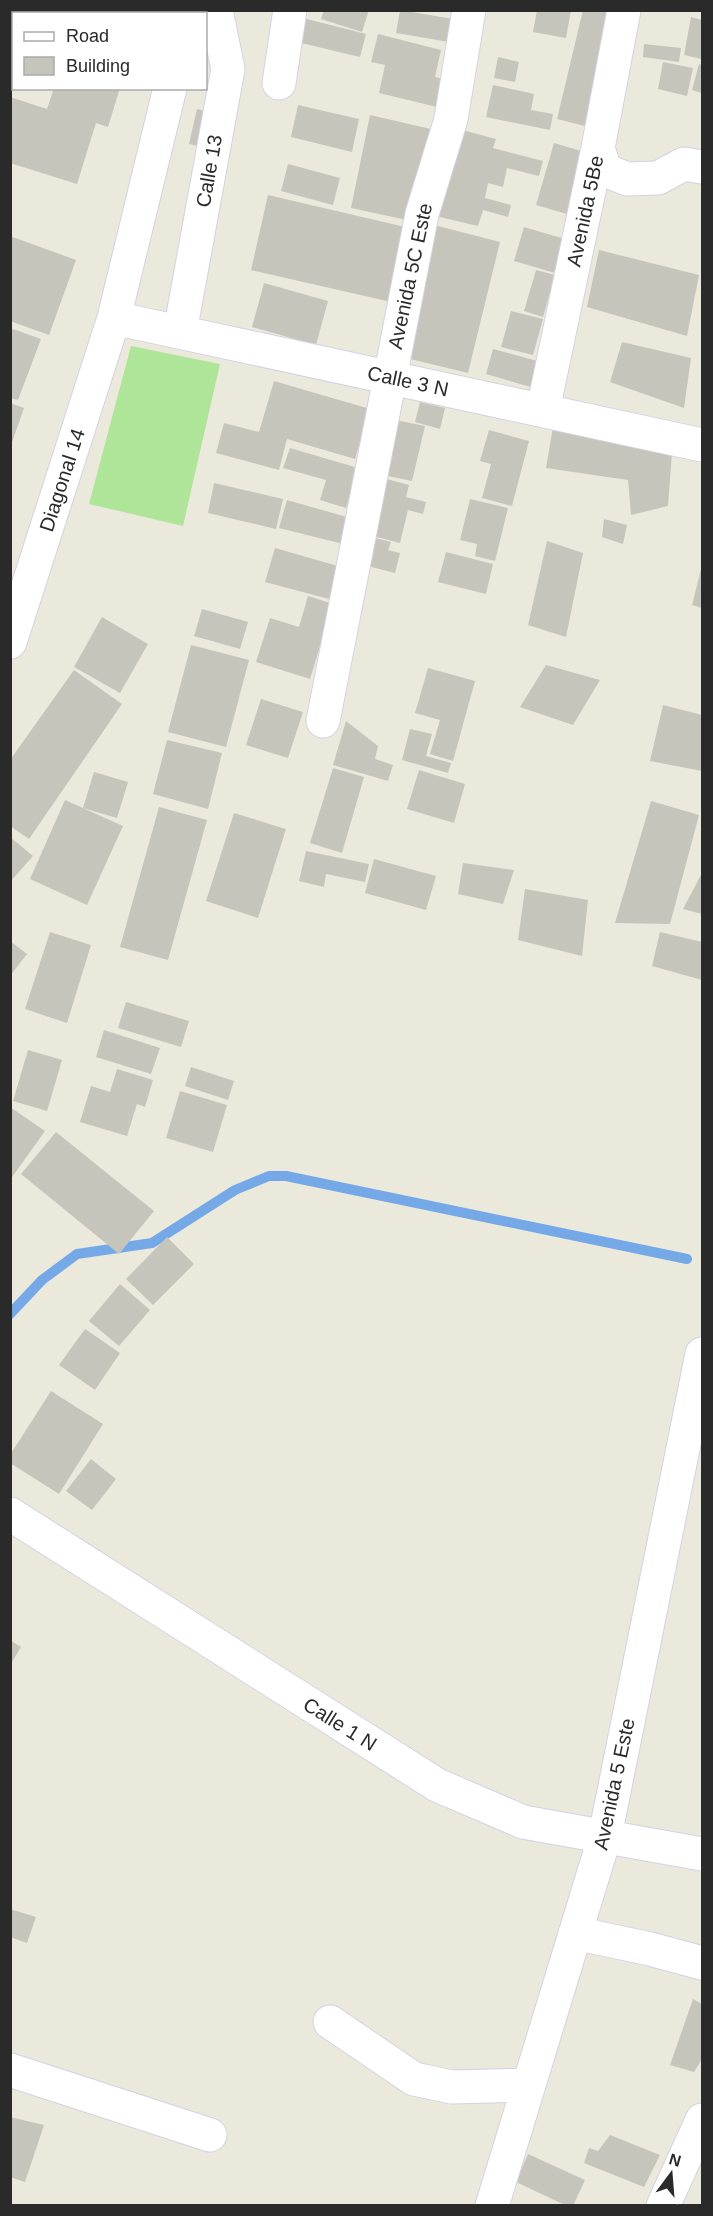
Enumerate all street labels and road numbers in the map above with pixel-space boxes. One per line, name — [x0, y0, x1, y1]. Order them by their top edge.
street label: Calle 13 — [192, 133, 226, 209]
street label: Avenida 5Be — [562, 153, 608, 269]
street label: Avenida 5C Este — [384, 201, 436, 351]
street label: Calle 3 N — [365, 362, 451, 400]
street label: Diagonal 14 — [35, 426, 89, 534]
street label: Calle 1 N — [299, 1693, 381, 1755]
street label: Avenida 5 Este — [589, 1716, 639, 1852]

